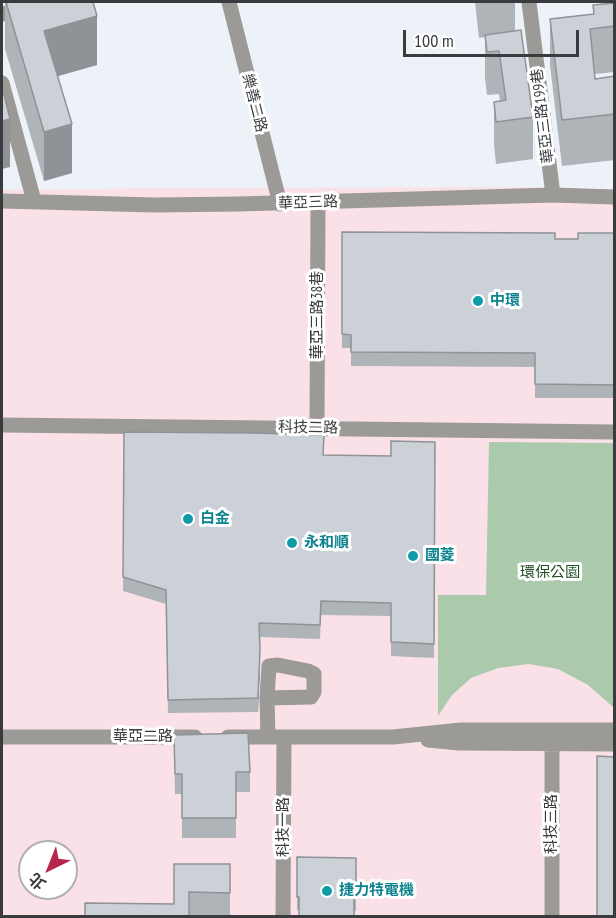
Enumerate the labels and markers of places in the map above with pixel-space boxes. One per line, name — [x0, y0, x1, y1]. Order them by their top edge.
place label: 中環 — [490, 292, 520, 310]
marker: 中環 — [471, 294, 485, 308]
place label: 白金 — [200, 510, 230, 528]
marker: 白金 — [181, 512, 195, 526]
place label: 永和順 — [304, 534, 349, 552]
marker: 永和順 — [285, 536, 299, 550]
place label: 國菱 — [425, 547, 455, 565]
marker: 國菱 — [406, 549, 420, 563]
place label: 捷力特電機 — [339, 882, 414, 900]
marker: 捷力特電機 — [320, 884, 334, 898]

